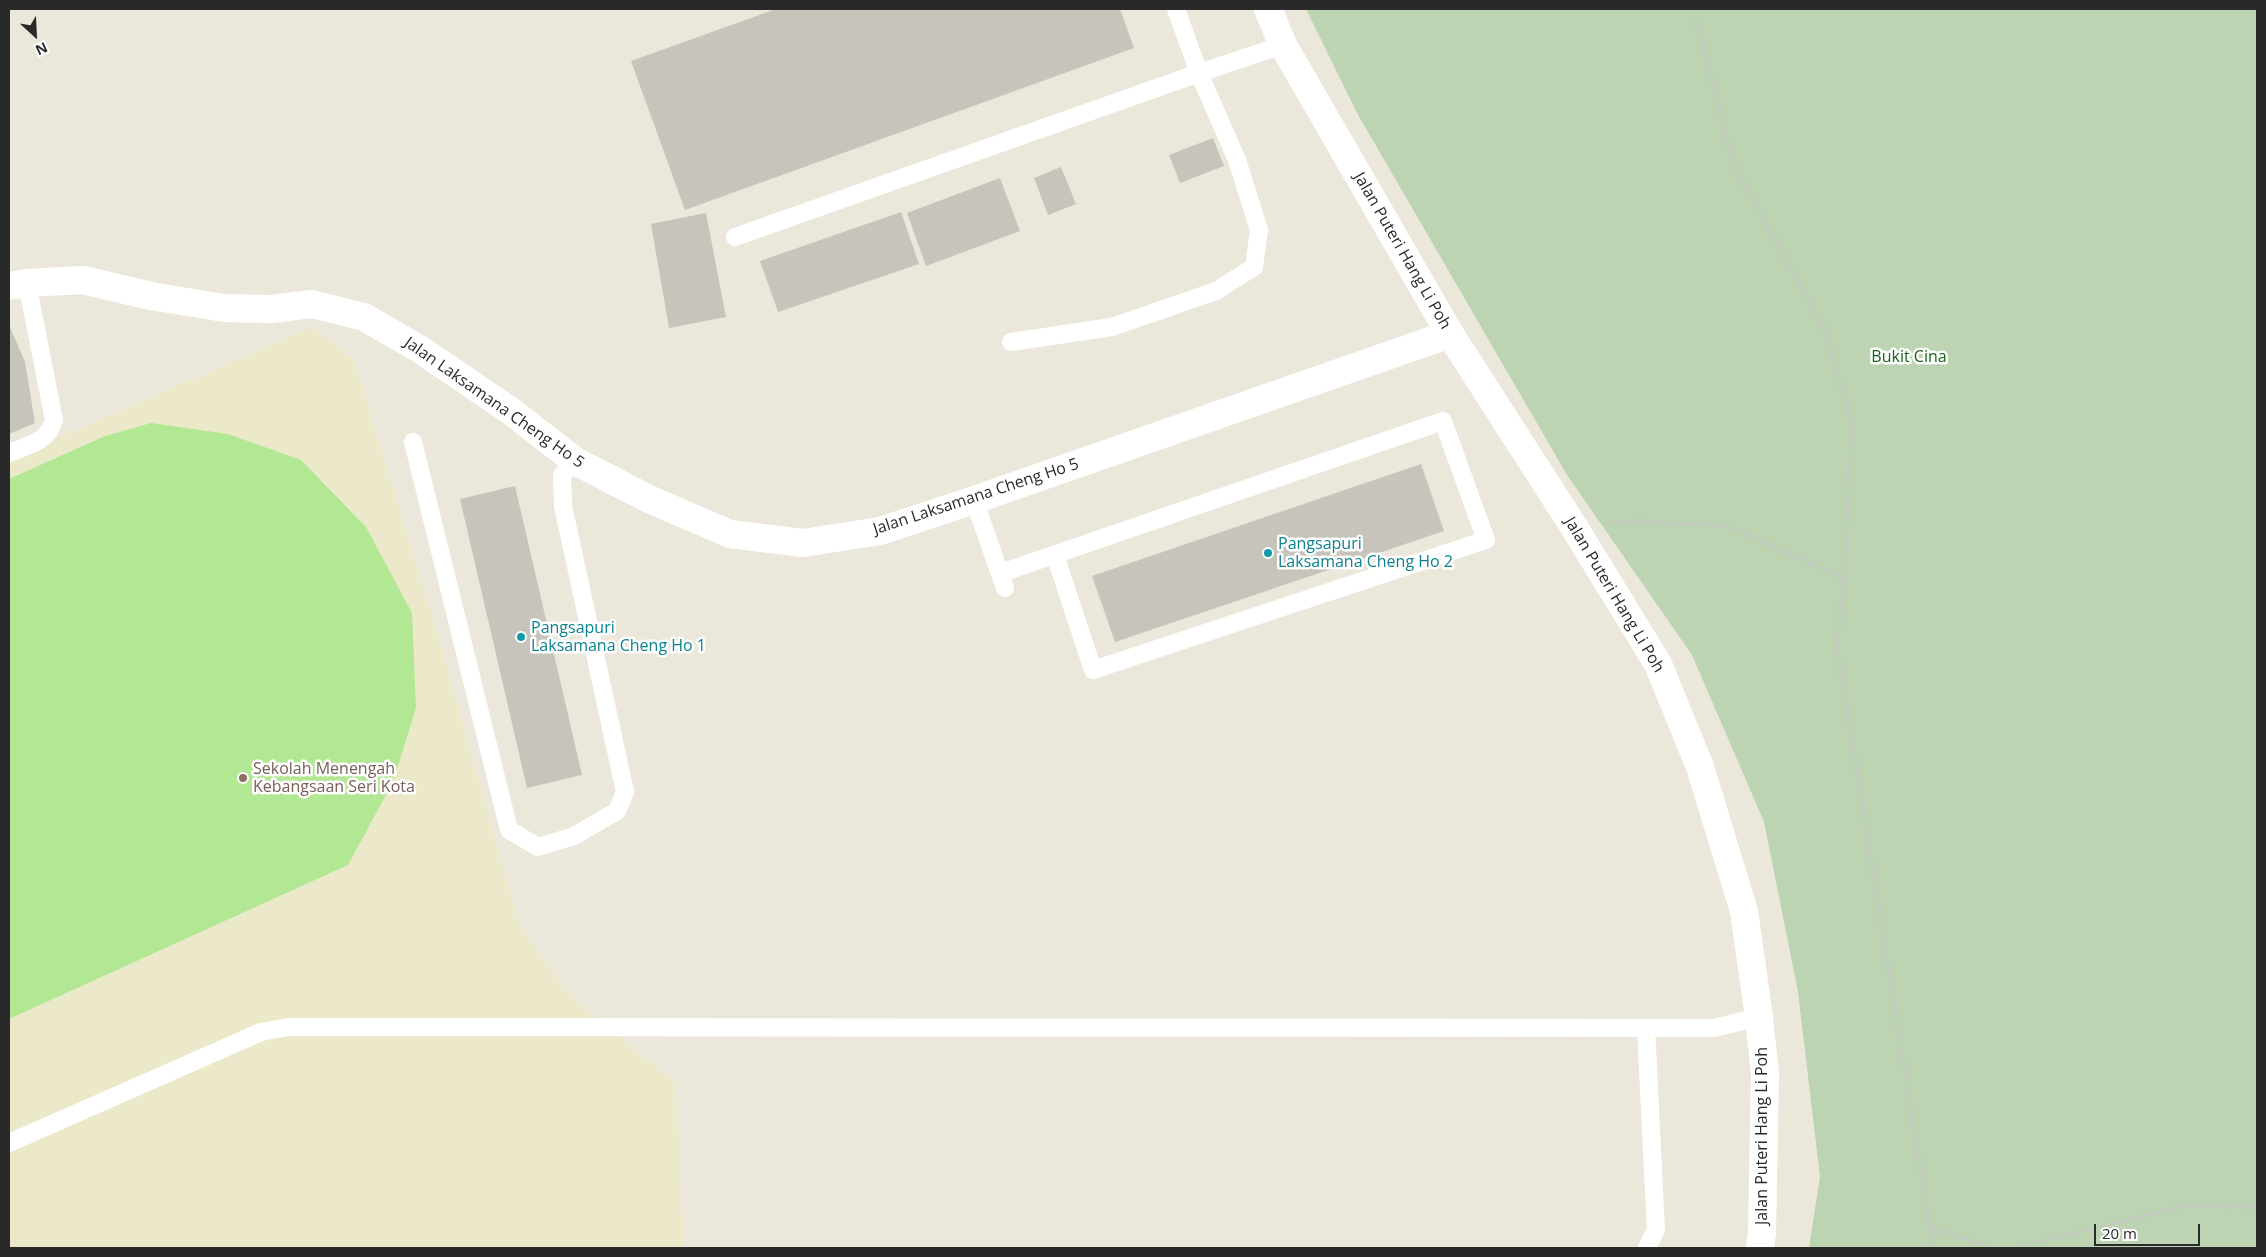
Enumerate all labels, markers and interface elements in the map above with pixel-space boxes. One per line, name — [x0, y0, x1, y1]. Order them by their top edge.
north arrow — [10, 10, 60, 60]
text: N — [32, 38, 51, 60]
street label: Jalan Puteri Hang Li Poh — [1349, 169, 1455, 333]
street label: Jalan Laksamana Cheng Ho 5 — [400, 333, 588, 473]
park label: Bukit Cina — [1871, 347, 1947, 367]
street label: Jalan Laksamana Cheng Ho 5 — [871, 455, 1081, 539]
street label: Jalan Puteri Hang Li Poh — [1560, 514, 1668, 676]
place label: Pangsapuri Laksamana Cheng Ho 2 — [1278, 534, 1453, 572]
marker: Pangsapuri Laksamana Cheng Ho 2 — [1262, 547, 1274, 559]
place label: Pangsapuri Laksamana Cheng Ho 1 — [531, 618, 706, 656]
marker: Pangsapuri Laksamana Cheng Ho 1 — [515, 631, 527, 643]
place label: Sekolah Menengah Kebangsaan Seri Kota — [253, 759, 415, 797]
marker: Sekolah Menengah Kebangsaan Seri Kota — [237, 772, 249, 784]
street label: Jalan Puteri Hang Li Poh — [1752, 1047, 1772, 1225]
scale bar — [2096, 1214, 2202, 1246]
text: 20 m — [2102, 1223, 2137, 1243]

